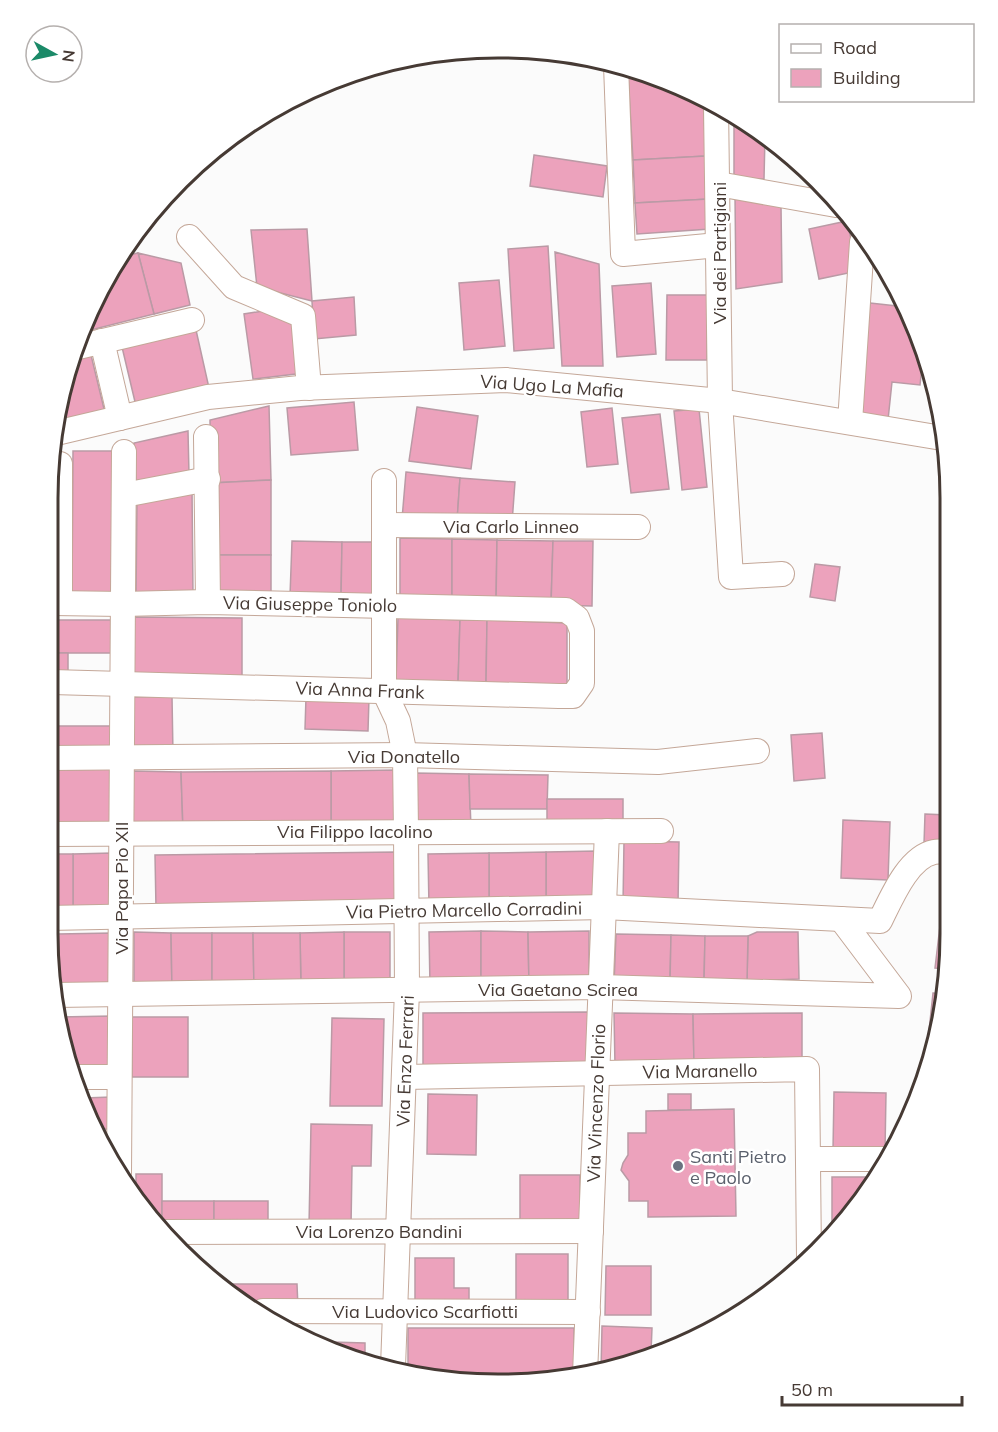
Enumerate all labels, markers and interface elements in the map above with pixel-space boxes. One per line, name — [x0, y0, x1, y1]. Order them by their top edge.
north arrow — [24, 24, 84, 84]
legend — [779, 24, 974, 102]
text: Road — [833, 36, 877, 59]
text: N — [58, 49, 80, 63]
text: Building — [833, 66, 901, 89]
street label: Via dei Partigiani — [708, 182, 731, 324]
street label: Via Ugo La Mafia — [479, 370, 625, 402]
street label: Via Carlo Linneo — [443, 515, 579, 538]
street label: Via Giuseppe Toniolo — [223, 591, 397, 617]
street label: Via Anna Frank — [295, 676, 426, 704]
street label: Via Donatello — [348, 745, 460, 768]
street label: Via Filippo Iacolino — [277, 820, 433, 843]
street label: Via Papa Pio XII — [110, 822, 133, 954]
street label: Via Pietro Marcello Corradini — [346, 896, 582, 924]
street label: Via Gaetano Scirea — [478, 978, 638, 1001]
street label: Via Enzo Ferrari — [391, 995, 419, 1127]
street label: Via Vincenzo Florio — [582, 1023, 610, 1183]
street label: Via Maranello — [642, 1058, 758, 1084]
place label: Santi Pietro e Paolo — [690, 1145, 787, 1189]
marker: Santi Pietro e Paolo — [671, 1159, 685, 1173]
street label: Via Lorenzo Bandini — [296, 1220, 462, 1243]
street label: Via Ludovico Scarfiotti — [332, 1300, 518, 1323]
scale bar — [782, 1369, 962, 1407]
text: 50 m — [791, 1378, 833, 1401]

